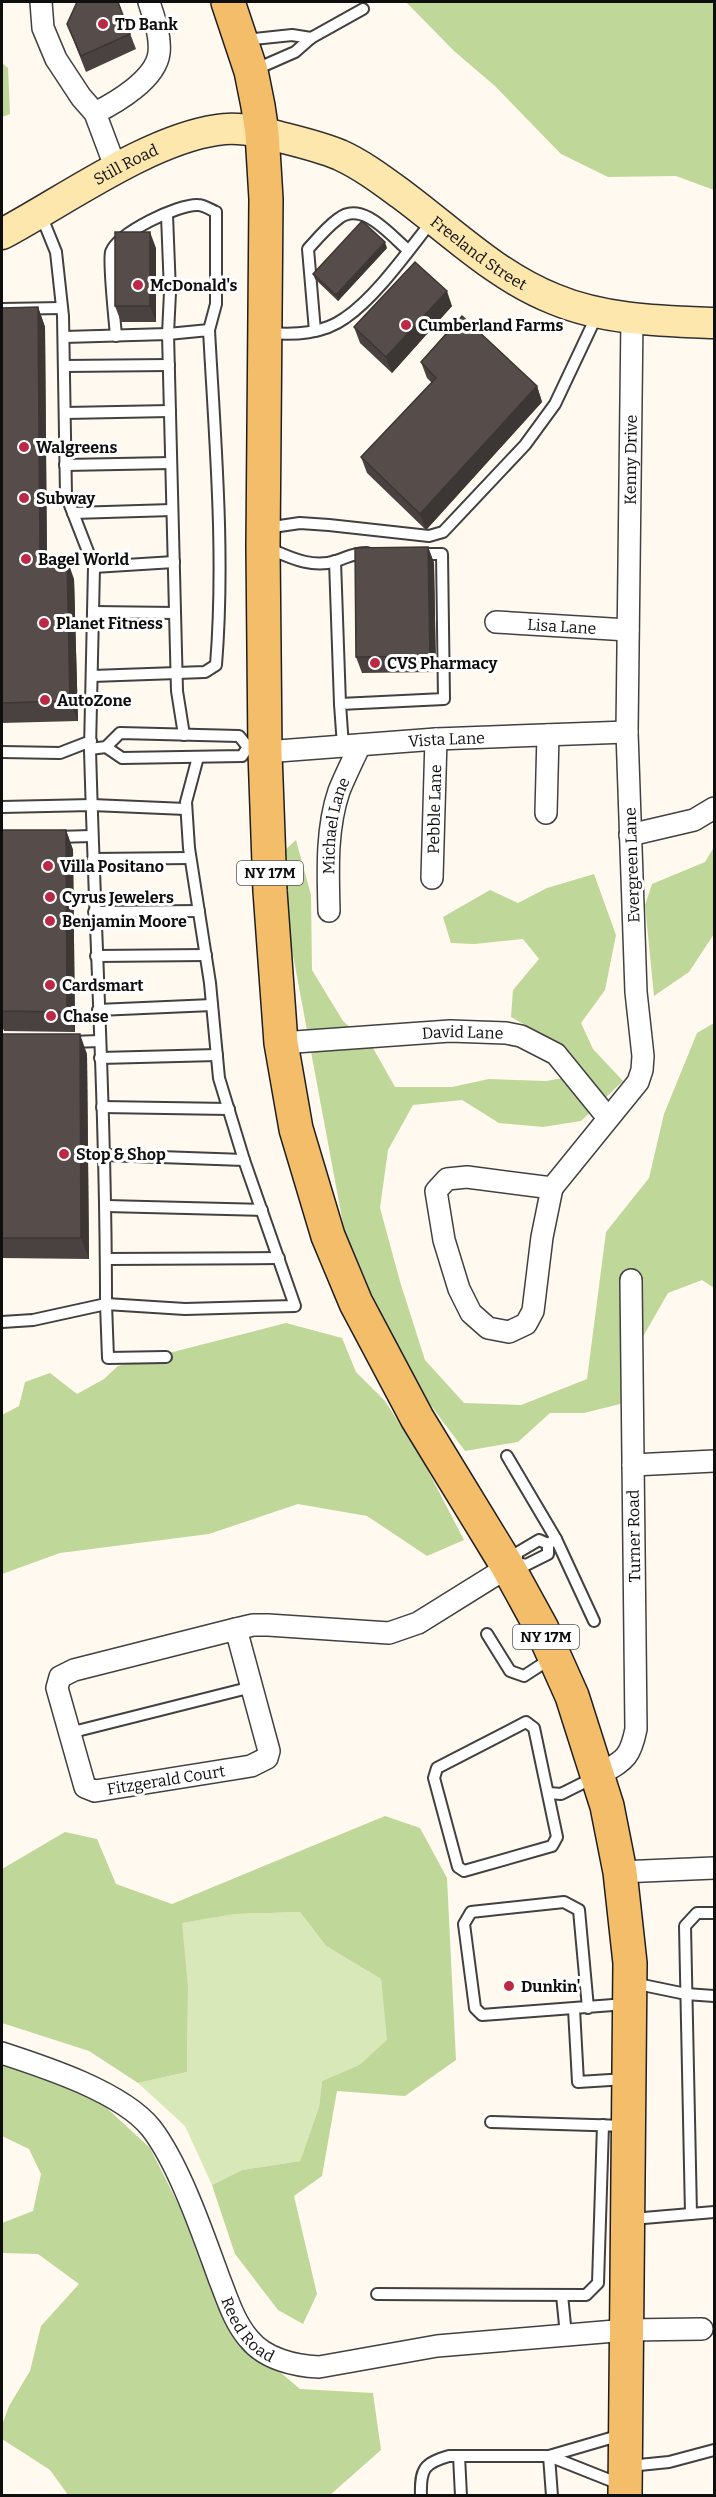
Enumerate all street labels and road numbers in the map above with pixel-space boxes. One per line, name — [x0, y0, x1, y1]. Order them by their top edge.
street label: Still Road — [90, 139, 161, 189]
street label: Freeland Street — [427, 212, 530, 294]
street label: Kenny Drive — [620, 414, 640, 505]
street label: Lisa Lane — [527, 614, 597, 638]
street label: Vista Lane — [407, 728, 485, 751]
street label: Pebble Lane — [423, 764, 445, 854]
street label: Michael Lane — [319, 774, 353, 874]
street label: Evergreen Lane — [620, 807, 644, 923]
road number: NY 17M — [237, 861, 303, 885]
street label: David Lane — [421, 1021, 504, 1042]
street label: Turner Road — [624, 1489, 644, 1582]
road number: NY 17M — [513, 1625, 579, 1649]
street label: Fitzgerald Court — [106, 1761, 226, 1799]
street label: Reed Road — [218, 2294, 278, 2366]

